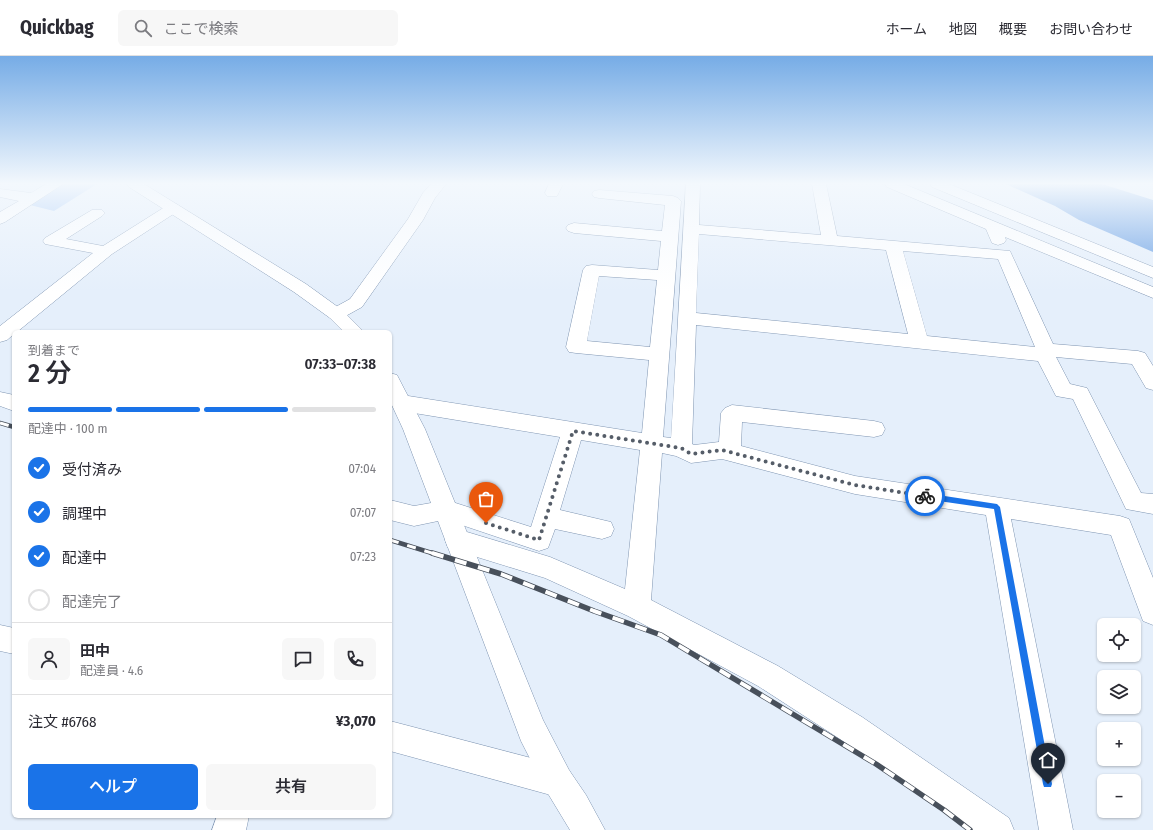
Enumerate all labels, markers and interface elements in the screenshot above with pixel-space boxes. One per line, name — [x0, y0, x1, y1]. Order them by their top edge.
search box — [118, 10, 398, 46]
text: Quickbag — [20, 16, 94, 39]
icon: search — [132, 17, 154, 39]
text: ここで検索 — [164, 20, 239, 38]
text: ホーム — [885, 21, 927, 38]
text: 地図 — [949, 21, 977, 38]
text: 概要 — [999, 21, 1027, 38]
text: お問い合わせ — [1049, 21, 1133, 38]
text: 到着まで — [28, 343, 80, 358]
text: 07:33–07:38 — [305, 355, 376, 373]
text: 2 分 — [28, 358, 72, 389]
text: 配達中 · 100 m — [28, 421, 108, 436]
icon: check — [28, 457, 50, 479]
text: 受付済み — [62, 461, 122, 479]
text: 07:04 — [348, 461, 376, 476]
courier — [905, 476, 945, 516]
pin — [469, 482, 503, 523]
icon: bike — [914, 485, 936, 507]
icon: bag — [475, 488, 497, 510]
icon: check — [28, 501, 50, 523]
text: 調理中 — [62, 505, 107, 523]
text: 07:07 — [350, 505, 376, 520]
icon: check — [28, 545, 50, 567]
text: 配達中 — [62, 549, 107, 567]
text: 07:23 — [350, 549, 376, 564]
text: 配達完了 — [62, 593, 122, 611]
map controls — [1097, 618, 1141, 818]
button: locate — [1097, 618, 1141, 662]
button: person — [28, 638, 70, 680]
button: chat — [282, 638, 324, 680]
button: phone — [334, 638, 376, 680]
text: 田中 — [80, 642, 110, 660]
text: 配達員 · 4.6 — [80, 663, 143, 678]
button: layers — [1097, 670, 1141, 714]
text: ¥3,070 — [336, 712, 376, 730]
text: 注文 #6768 — [28, 713, 96, 731]
button: + — [1097, 722, 1141, 766]
pin — [1031, 743, 1065, 784]
icon: home — [1037, 749, 1059, 771]
button: ヘルプ — [28, 764, 198, 810]
button: 共有 — [206, 764, 376, 810]
button: − — [1097, 774, 1141, 818]

